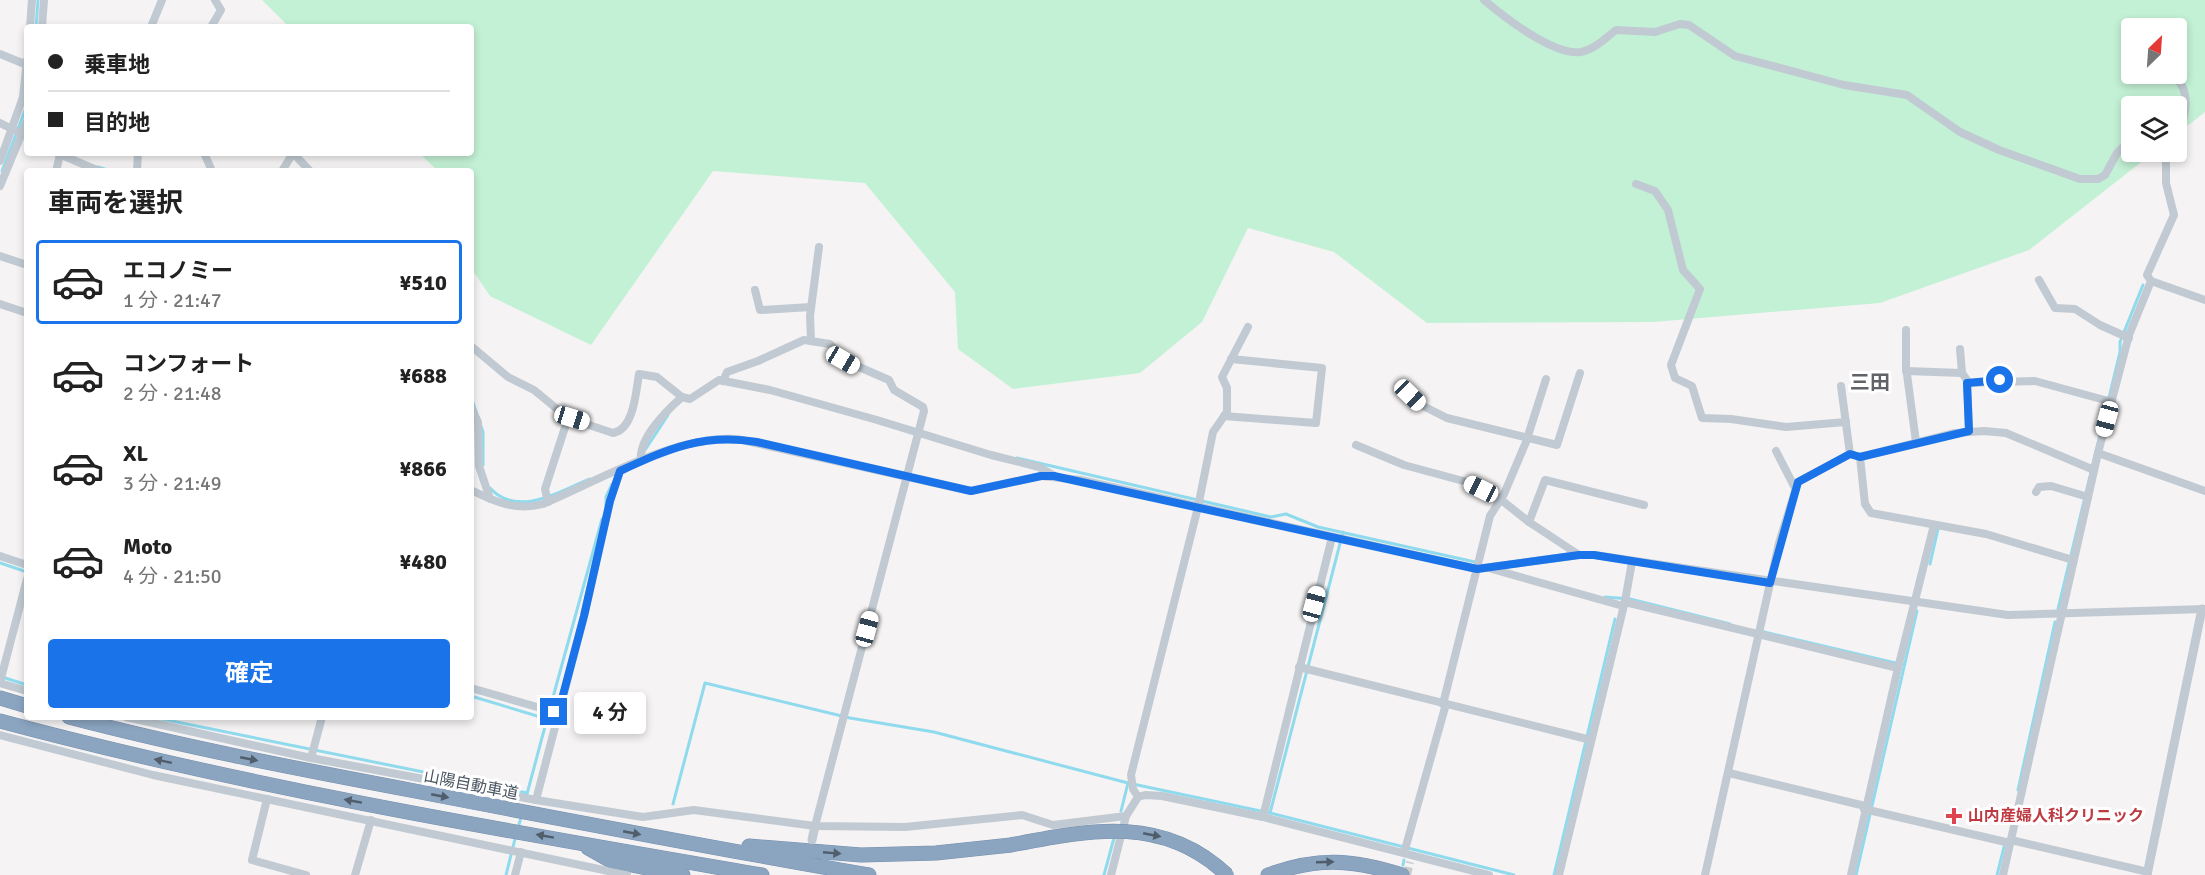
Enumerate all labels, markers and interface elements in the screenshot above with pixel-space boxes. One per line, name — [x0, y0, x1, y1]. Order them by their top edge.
north arrow — [2121, 18, 2187, 84]
map controls — [2121, 18, 2187, 162]
text: 乗車地 — [84, 51, 150, 78]
button: layers — [2121, 96, 2187, 162]
text: 目的地 — [84, 109, 150, 136]
text: 車両を選択 — [48, 187, 183, 220]
icon: car — [51, 255, 105, 309]
text: エコノミー — [123, 257, 233, 284]
text: ¥510 — [399, 269, 447, 296]
text: 1 分 · 21:47 — [123, 288, 222, 313]
car — [823, 343, 863, 377]
icon: car — [51, 348, 105, 402]
text: コンフォート — [123, 350, 254, 377]
text: ¥688 — [399, 362, 447, 389]
route start — [1986, 366, 2013, 393]
district label: 三田 — [1850, 370, 1890, 395]
car — [1391, 376, 1429, 414]
text: 2 分 · 21:48 — [123, 381, 222, 406]
car — [2094, 399, 2120, 439]
car — [552, 404, 592, 432]
text: XL — [123, 440, 148, 467]
icon: car — [51, 441, 105, 495]
text: ¥866 — [399, 455, 447, 482]
text: 3 分 · 21:49 — [123, 471, 222, 496]
car — [1461, 473, 1501, 505]
text: Moto — [123, 533, 172, 560]
icon: car — [51, 534, 105, 588]
text: ¥480 — [399, 548, 447, 575]
text: 4 分 · 21:50 — [123, 564, 222, 589]
car — [1301, 584, 1327, 624]
car — [854, 609, 880, 649]
button: 確定 — [48, 639, 450, 708]
callout: 4 分 — [575, 691, 647, 733]
route end — [540, 698, 567, 725]
text: 4 分 — [592, 700, 628, 725]
one-way arrow — [240, 755, 259, 764]
one-way arrow — [153, 756, 172, 765]
street label: 山陽自動車道 — [422, 766, 520, 804]
one-way arrow — [431, 792, 450, 801]
one-way arrow — [344, 796, 363, 805]
place label: 山内産婦人科クリニック — [1968, 806, 2144, 826]
marker: 山内産婦人科クリニック — [1945, 807, 1963, 825]
one-way arrow — [623, 829, 642, 838]
one-way arrow — [1143, 831, 1162, 840]
one-way arrow — [535, 832, 554, 841]
one-way arrow — [822, 848, 841, 858]
one-way arrow — [1315, 857, 1334, 867]

